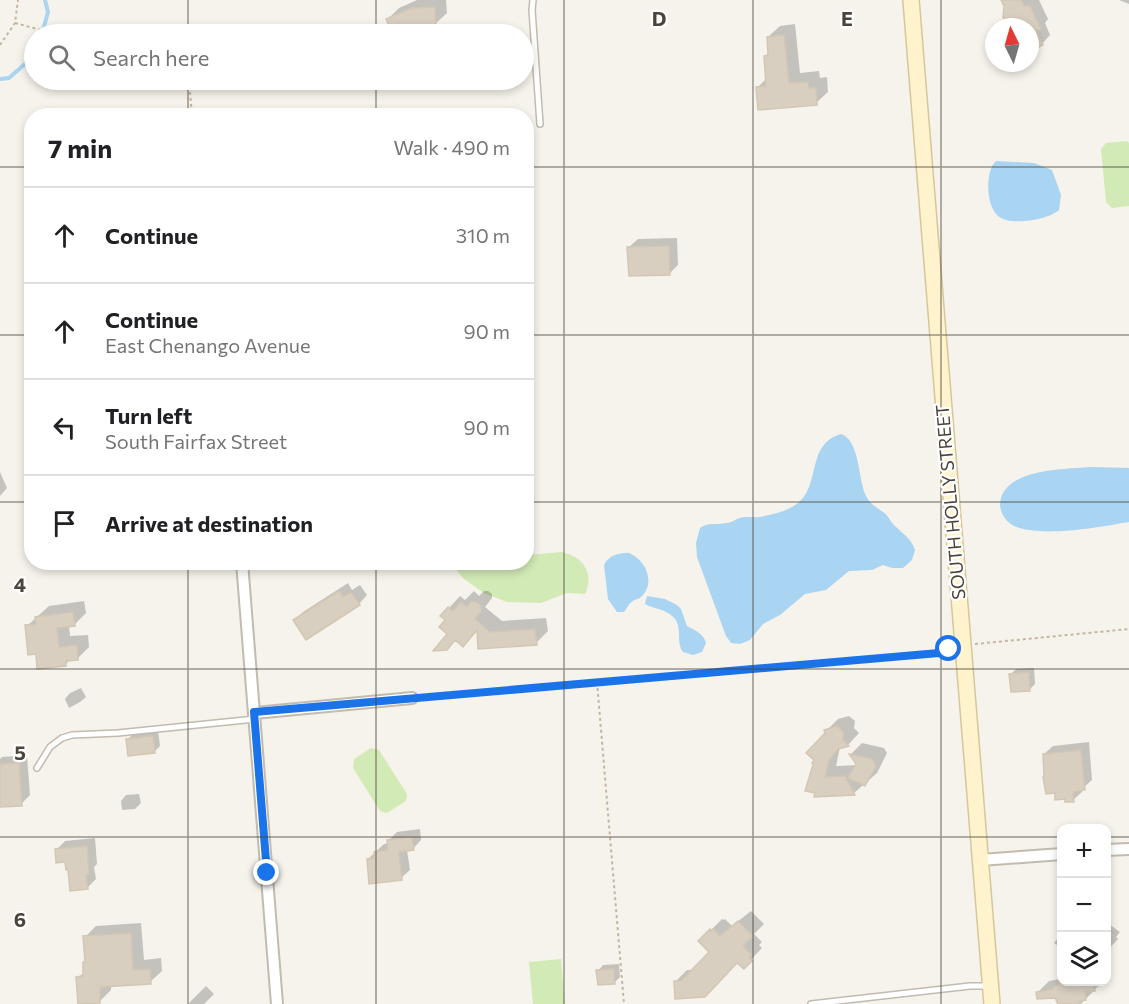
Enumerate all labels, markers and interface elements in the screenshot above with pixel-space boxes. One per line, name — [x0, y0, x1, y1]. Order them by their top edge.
text: D — [652, 6, 666, 30]
text: E — [841, 6, 853, 30]
north arrow — [985, 18, 1039, 72]
search box — [24, 24, 534, 90]
icon: search — [45, 41, 78, 74]
text: Search here — [93, 44, 209, 71]
text: 7 min — [48, 132, 112, 163]
text: Walk · 490 m — [393, 135, 510, 159]
icon: ahead — [48, 219, 81, 252]
text: Continue — [105, 222, 198, 249]
text: 310 m — [456, 223, 510, 247]
text: Continue — [105, 306, 198, 333]
icon: ahead — [48, 315, 81, 348]
text: 90 m — [464, 319, 510, 343]
text: East Chenango Avenue — [105, 333, 311, 357]
text: Turn left — [105, 402, 192, 429]
street label: SOUTH HOLLY STREET — [931, 404, 969, 601]
icon: left — [48, 411, 81, 444]
text: 90 m — [464, 415, 510, 439]
text: South Fairfax Street — [105, 429, 287, 453]
icon: arrive — [48, 507, 81, 540]
text: Arrive at destination — [105, 510, 313, 537]
text: 4 — [14, 572, 26, 596]
route start — [935, 635, 961, 661]
text: 5 — [14, 740, 26, 764]
map controls — [1057, 824, 1111, 986]
button: + — [1057, 824, 1111, 878]
route end — [253, 859, 279, 885]
button: − — [1057, 878, 1111, 932]
text: 6 — [14, 907, 26, 931]
button: layers — [1057, 932, 1111, 986]

